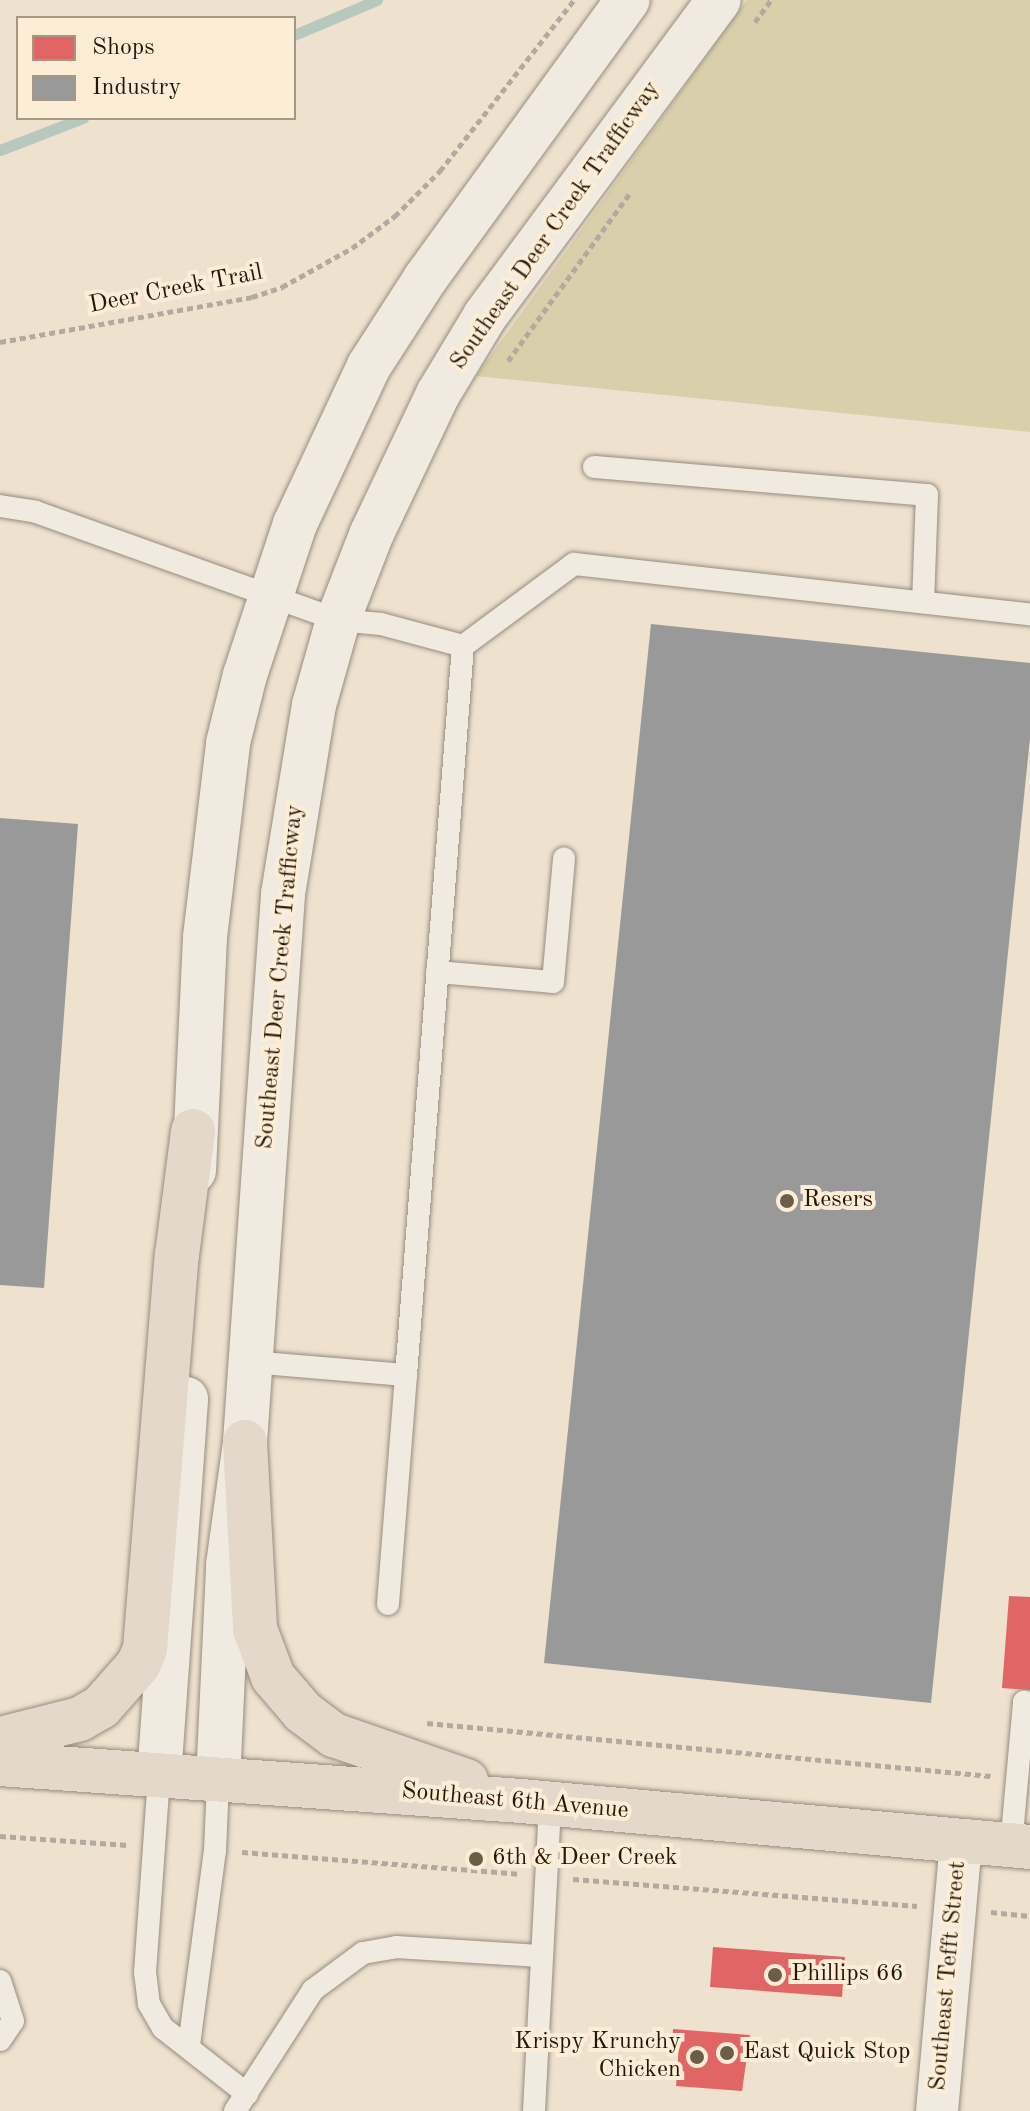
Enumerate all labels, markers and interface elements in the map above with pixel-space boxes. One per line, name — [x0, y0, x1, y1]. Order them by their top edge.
legend — [16, 16, 296, 120]
text: Shops — [92, 36, 155, 60]
text: Industry — [92, 76, 181, 100]
street label: Southeast Deer Creek Trafficway — [445, 76, 667, 376]
street label: Deer Creek Trail — [87, 259, 265, 321]
street label: Southeast Deer Creek Trafficway — [252, 803, 310, 1151]
place label: Resers — [803, 1187, 873, 1215]
marker: Resers — [778, 1192, 796, 1210]
street label: Southeast 6th Avenue — [400, 1778, 630, 1826]
place label: 6th & Deer Creek — [492, 1845, 678, 1873]
marker: 6th & Deer Creek — [467, 1850, 485, 1868]
street label: Southeast Tefft Street — [925, 1860, 973, 2092]
place label: Phillips 66 — [791, 1961, 904, 1989]
marker: Phillips 66 — [766, 1966, 784, 1984]
place label: Krispy Krunchy Chicken — [514, 2029, 681, 2085]
place label: East Quick Stop — [743, 2039, 910, 2067]
marker: East Quick Stop — [718, 2044, 736, 2062]
marker: Krispy Krunchy Chicken — [688, 2048, 706, 2066]

